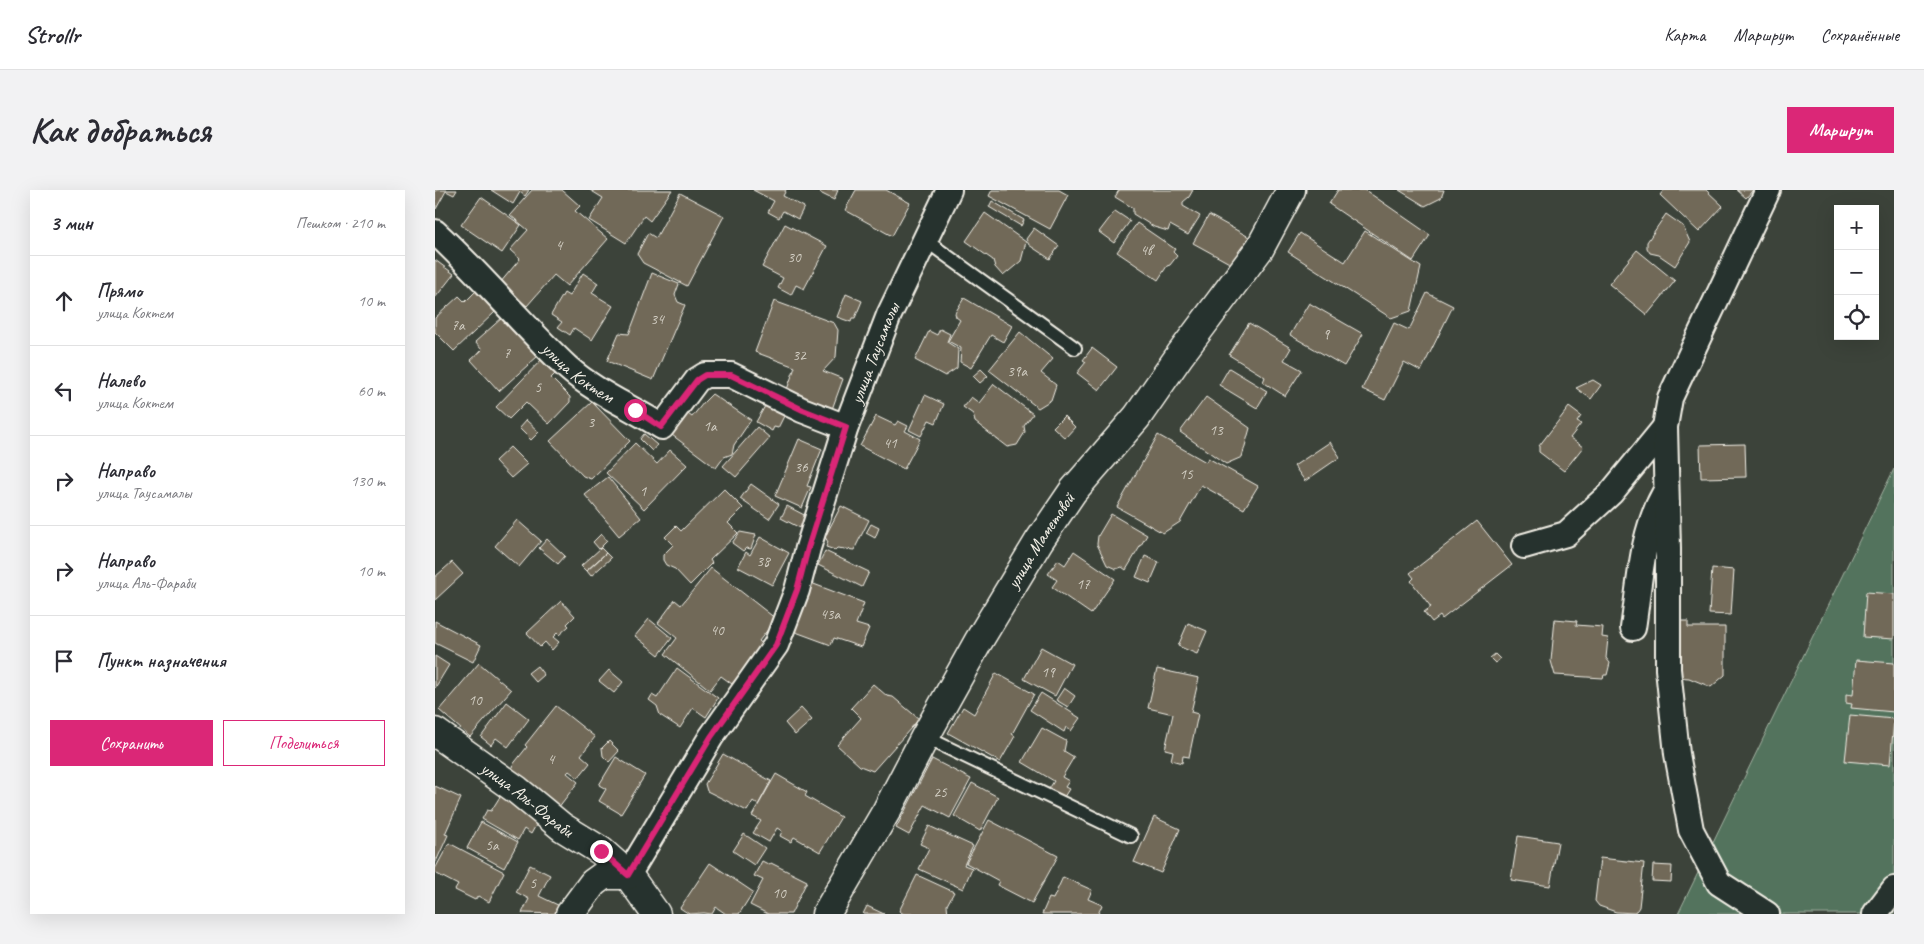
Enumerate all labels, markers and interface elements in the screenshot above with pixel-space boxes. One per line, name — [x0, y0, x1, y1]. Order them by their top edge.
text: Strollr — [25, 20, 80, 50]
text: Карта — [1664, 24, 1705, 46]
text: Маршрут — [1733, 24, 1793, 46]
text: Сохранённые — [1821, 24, 1899, 46]
button: Маршрут — [1787, 107, 1894, 153]
text: Как добраться — [30, 108, 211, 153]
map controls — [1834, 205, 1879, 340]
button: + — [1834, 205, 1879, 250]
text: 3 мин — [50, 210, 93, 236]
text: Пешком · 210 m — [296, 213, 385, 233]
house number: 4 — [556, 236, 564, 255]
house number: 4в — [1140, 241, 1155, 260]
house number: 30 — [787, 248, 802, 267]
button: − — [1834, 250, 1879, 295]
text: Прямо — [97, 279, 142, 303]
icon: ahead — [50, 287, 78, 315]
text: 10 m — [358, 291, 385, 311]
button: locate — [1834, 295, 1879, 340]
street label: улица Таусамалы — [845, 298, 905, 408]
text: улица Коктем — [97, 303, 173, 323]
house number: 34 — [650, 310, 665, 329]
house number: 7а — [451, 316, 466, 335]
house number: 9 — [1323, 325, 1331, 344]
street label: улица Коктем — [537, 337, 619, 408]
house number: 7 — [504, 344, 512, 363]
house number: 32 — [792, 346, 807, 365]
house number: 39а — [1007, 362, 1028, 381]
text: Налево — [97, 369, 145, 393]
icon: left — [50, 377, 78, 405]
house number: 5 — [535, 378, 543, 397]
text: 60 m — [358, 381, 385, 401]
text: улица Коктем — [97, 393, 173, 413]
route start — [624, 399, 647, 422]
house number: 3 — [588, 413, 596, 432]
house number: 1а — [703, 417, 718, 436]
house number: 13 — [1209, 421, 1224, 440]
house number: 41 — [883, 434, 898, 453]
house number: 36 — [794, 458, 809, 477]
text: Направо — [97, 459, 155, 483]
house number: 15 — [1179, 465, 1194, 484]
icon: right — [50, 467, 78, 495]
text: 130 m — [351, 471, 385, 491]
house number: 1 — [640, 482, 648, 501]
text: улица Таусамалы — [97, 483, 192, 503]
street label: улица Маметовой — [1001, 487, 1080, 593]
text: Направо — [97, 549, 155, 573]
house number: 38 — [756, 552, 771, 571]
icon: right — [50, 557, 78, 585]
text: 10 m — [358, 561, 385, 581]
text: улица Аль-Фараби — [97, 573, 195, 593]
house number: 17 — [1076, 575, 1091, 594]
house number: 43а — [820, 605, 841, 624]
house number: 40 — [710, 621, 725, 640]
icon: arrive — [50, 647, 78, 675]
text: Пункт назначения — [97, 649, 226, 673]
house number: 19 — [1041, 663, 1056, 682]
house number: 10 — [468, 691, 483, 710]
button: Сохранить — [50, 720, 213, 766]
button: Поделиться — [223, 720, 385, 766]
house number: 4 — [548, 750, 556, 769]
street label: улица Аль-Фараби — [476, 756, 578, 843]
house number: 25 — [933, 783, 948, 802]
house number: 5а — [485, 836, 500, 855]
route end — [590, 840, 613, 863]
house number: 5 — [530, 874, 538, 893]
house number: 10 — [772, 884, 787, 903]

